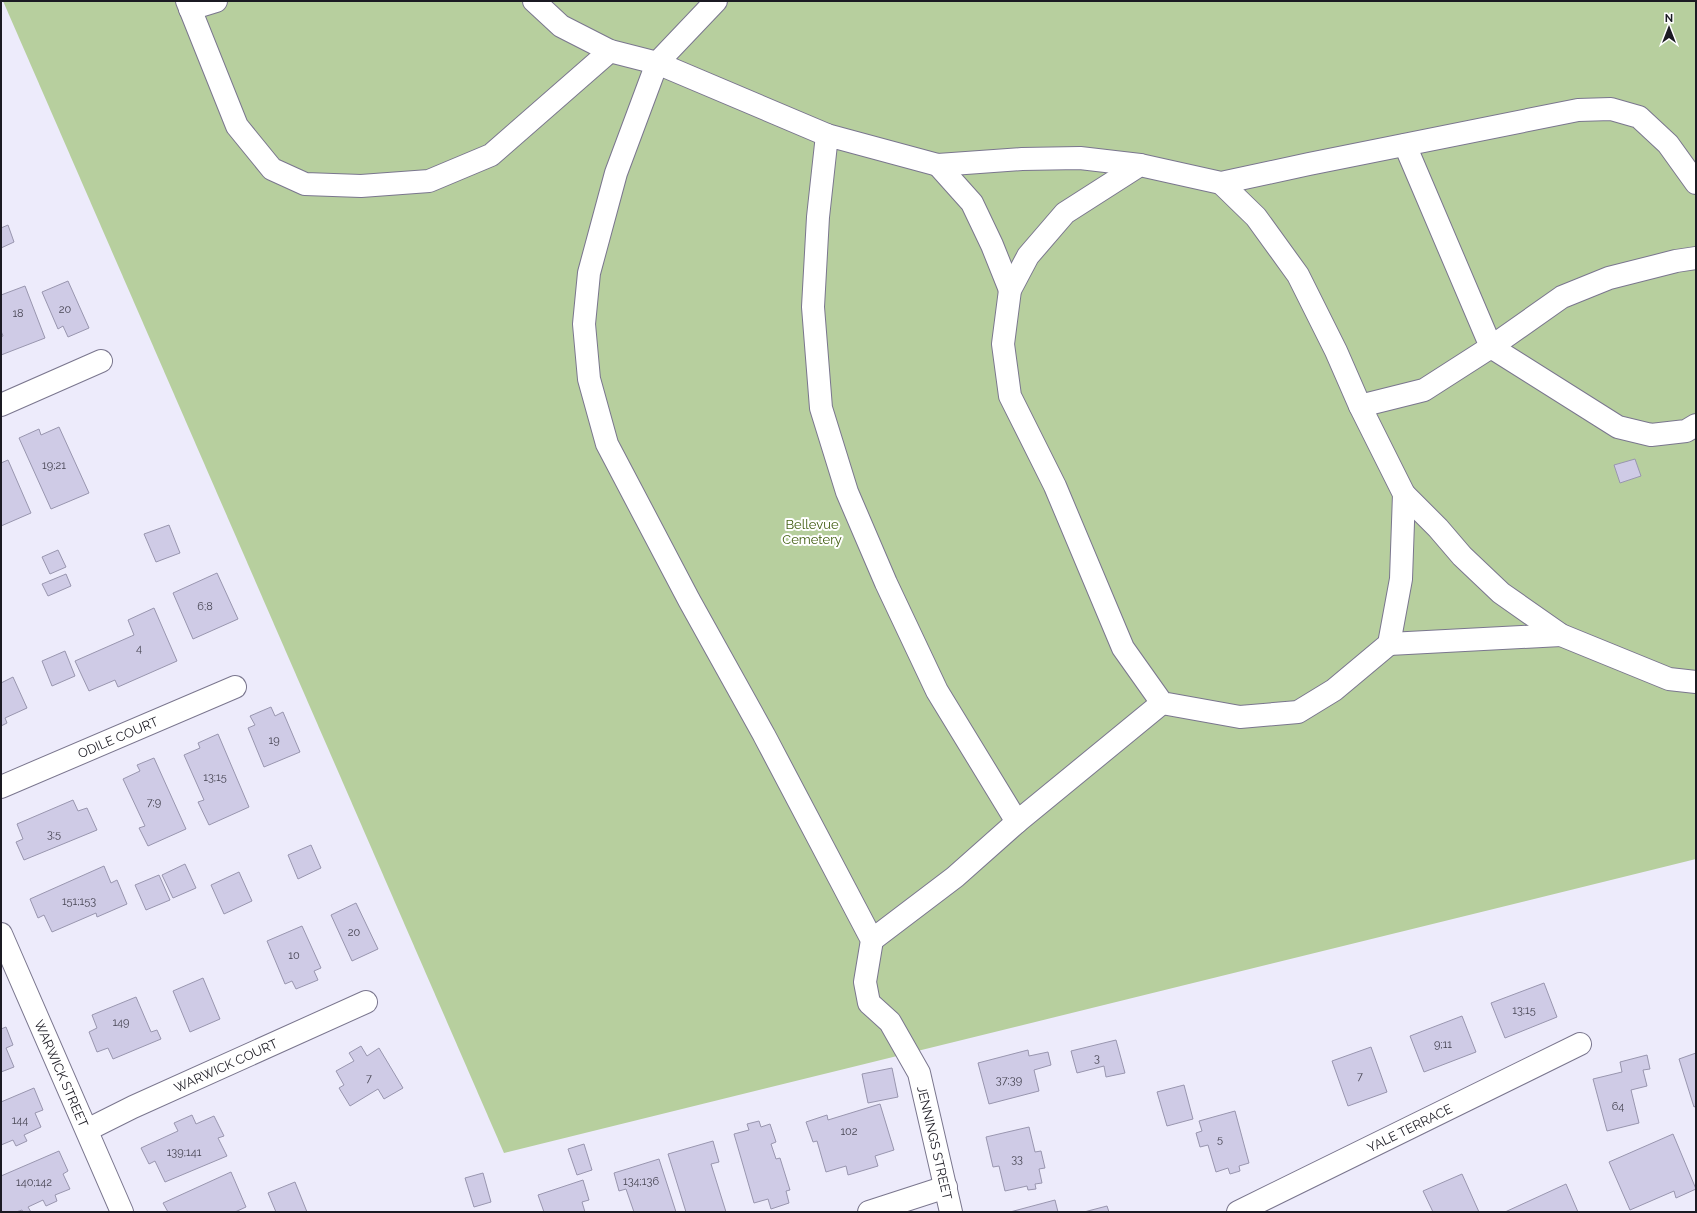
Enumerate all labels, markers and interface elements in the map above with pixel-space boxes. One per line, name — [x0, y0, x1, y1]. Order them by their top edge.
north arrow — [1649, 8, 1689, 48]
text: N — [1665, 12, 1673, 25]
house number: 20 — [59, 303, 71, 316]
house number: 18 — [12, 307, 24, 320]
house number: 19;21 — [42, 459, 66, 472]
park label: Bellevue Cemetery — [782, 517, 842, 547]
house number: 6;8 — [197, 600, 213, 613]
house number: 4 — [136, 642, 142, 655]
street label: ODILE COURT — [76, 714, 160, 761]
house number: 19 — [268, 734, 280, 747]
house number: 13;15 — [203, 771, 227, 784]
house number: 7;9 — [147, 796, 161, 809]
house number: 3;5 — [47, 828, 61, 841]
house number: 151;153 — [62, 895, 96, 908]
house number: 20 — [348, 926, 360, 939]
house number: 10 — [288, 949, 300, 962]
house number: 13;15 — [1512, 1004, 1536, 1017]
house number: 149 — [112, 1016, 130, 1029]
street label: WARWICK STREET — [31, 1018, 91, 1129]
street label: WARWICK COURT — [172, 1036, 280, 1096]
house number: 9;11 — [1434, 1038, 1452, 1051]
house number: 3 — [1094, 1052, 1100, 1065]
house number: 7 — [1357, 1070, 1363, 1083]
house number: 7 — [366, 1072, 372, 1085]
house number: 37;39 — [996, 1074, 1022, 1087]
street label: JENNINGS STREET — [914, 1084, 955, 1201]
house number: 64 — [1612, 1100, 1624, 1113]
street label: YALE TERRACE — [1365, 1101, 1455, 1155]
house number: 144 — [12, 1114, 28, 1127]
house number: 102 — [840, 1125, 858, 1138]
house number: 5 — [1217, 1133, 1223, 1146]
house number: 139;141 — [167, 1146, 202, 1159]
house number: 33 — [1011, 1153, 1023, 1166]
house number: 134;136 — [623, 1175, 659, 1188]
house number: 140;142 — [16, 1176, 52, 1189]

